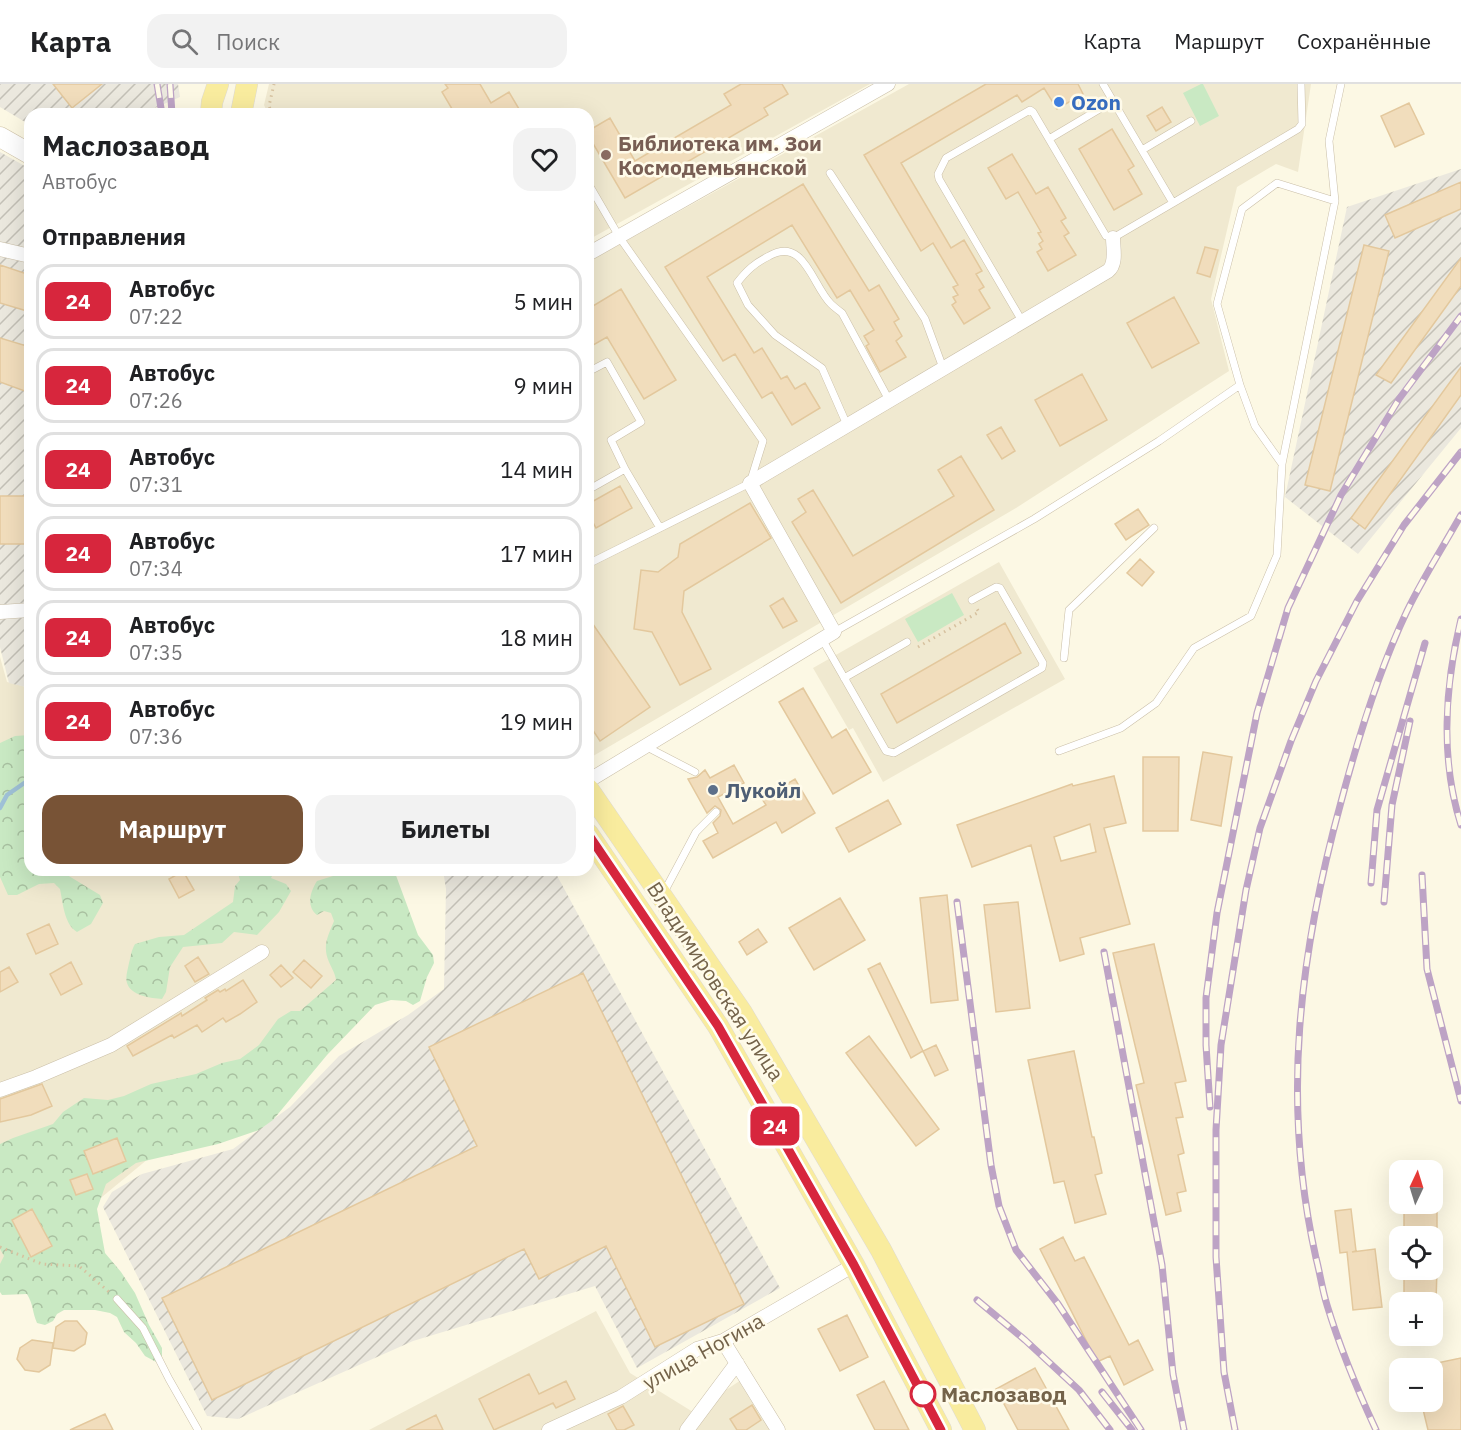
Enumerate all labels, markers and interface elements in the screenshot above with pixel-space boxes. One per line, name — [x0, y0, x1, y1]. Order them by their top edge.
search box — [147, 14, 567, 68]
text: Карта — [30, 23, 111, 60]
icon: search — [168, 25, 201, 58]
text: Поиск — [216, 27, 280, 56]
text: Карта — [1083, 27, 1141, 55]
text: Маршрут — [1174, 27, 1264, 55]
text: Сохранённые — [1297, 27, 1431, 55]
place label: Ozon — [1071, 88, 1121, 116]
marker: Ozon — [1052, 95, 1066, 109]
text: Маслозавод — [42, 127, 209, 164]
button: heart — [513, 128, 576, 191]
place label: Библиотека им. Зои Космодемьянской — [618, 129, 822, 181]
marker: Библиотека им. Зои Космодемьянской — [599, 148, 613, 162]
text: Автобус — [42, 168, 117, 195]
text: Отправления — [42, 222, 186, 251]
text: Автобус — [129, 274, 215, 303]
text: 24 — [65, 287, 91, 315]
text: 5 мин — [513, 287, 573, 316]
text: 07:22 — [129, 303, 183, 330]
text: Автобус — [129, 358, 215, 387]
text: 24 — [65, 371, 91, 399]
text: 9 мин — [513, 371, 573, 400]
text: 07:26 — [129, 387, 183, 414]
text: Автобус — [129, 442, 215, 471]
text: 24 — [65, 455, 91, 483]
text: 14 мин — [500, 455, 573, 484]
text: 07:31 — [129, 471, 183, 498]
text: Автобус — [129, 526, 215, 555]
text: 24 — [65, 539, 91, 567]
text: 17 мин — [500, 539, 573, 568]
text: 07:34 — [129, 555, 183, 582]
text: Автобус — [129, 610, 215, 639]
text: 24 — [65, 623, 91, 651]
text: 18 мин — [500, 623, 573, 652]
text: 07:35 — [129, 639, 183, 666]
text: Автобус — [129, 694, 215, 723]
text: 24 — [65, 707, 91, 735]
text: 19 мин — [500, 707, 573, 736]
text: 07:36 — [129, 723, 183, 750]
place label: Лукойл — [725, 776, 801, 804]
marker: Лукойл — [706, 783, 720, 797]
button: Маршрут — [42, 795, 303, 864]
button: Билеты — [315, 795, 576, 864]
street label: Владимировская улица — [641, 876, 791, 1086]
line badge: 24 — [748, 1106, 802, 1146]
text: 24 — [762, 1112, 788, 1140]
north arrow — [1389, 1160, 1443, 1214]
map controls — [1389, 1160, 1443, 1412]
button: locate — [1389, 1226, 1443, 1280]
button: + — [1389, 1292, 1443, 1346]
street label: улица Ногина — [637, 1306, 769, 1396]
button: − — [1389, 1358, 1443, 1412]
place label: Маслозавод — [941, 1380, 1066, 1408]
marker: Маслозавод — [910, 1381, 936, 1407]

